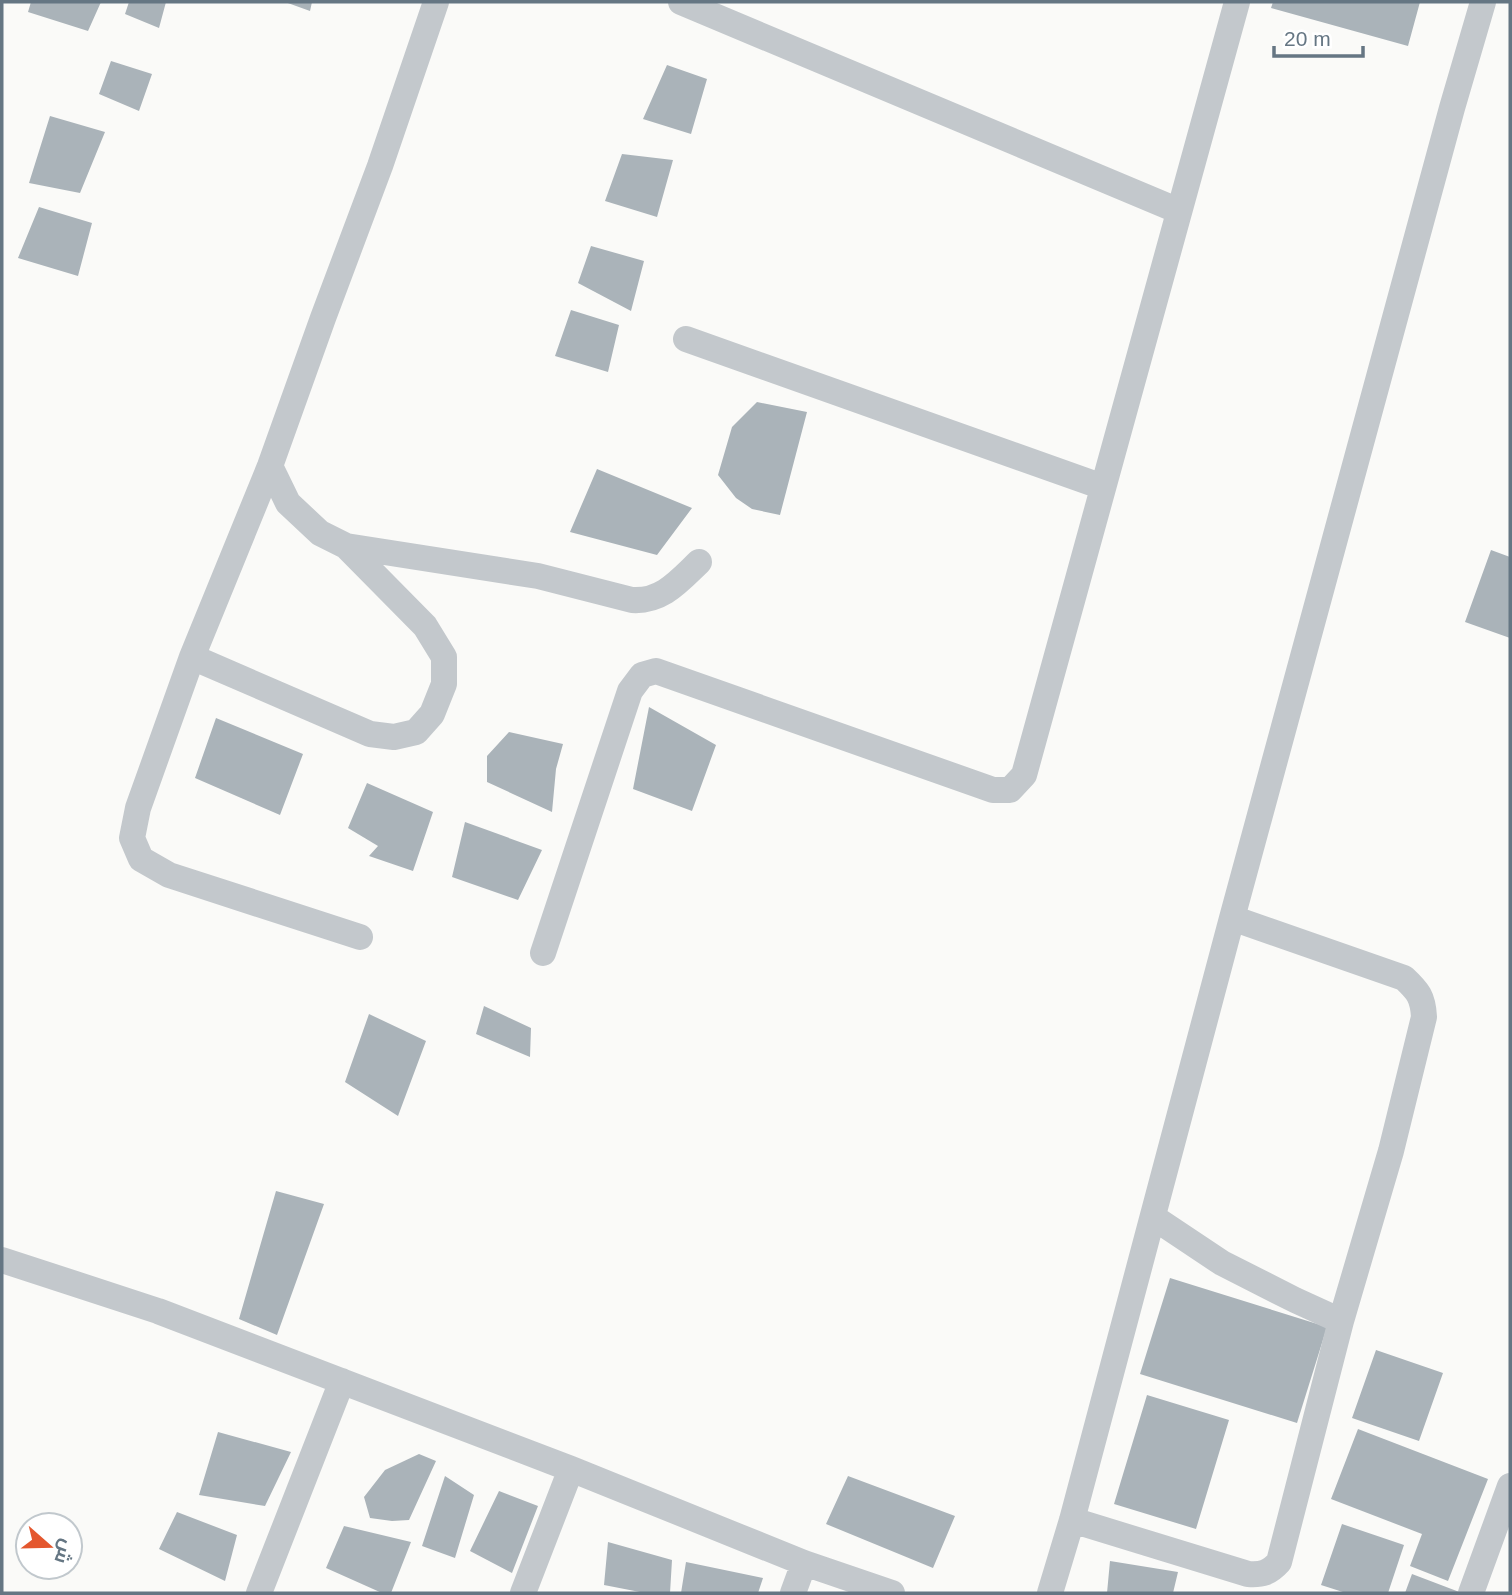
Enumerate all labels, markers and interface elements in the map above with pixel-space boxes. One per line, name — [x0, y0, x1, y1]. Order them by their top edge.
scale bar — [1274, 14, 1363, 58]
text: 20 m — [1284, 27, 1331, 50]
north arrow — [14, 1511, 84, 1581]
text: ش — [50, 1536, 79, 1567]

